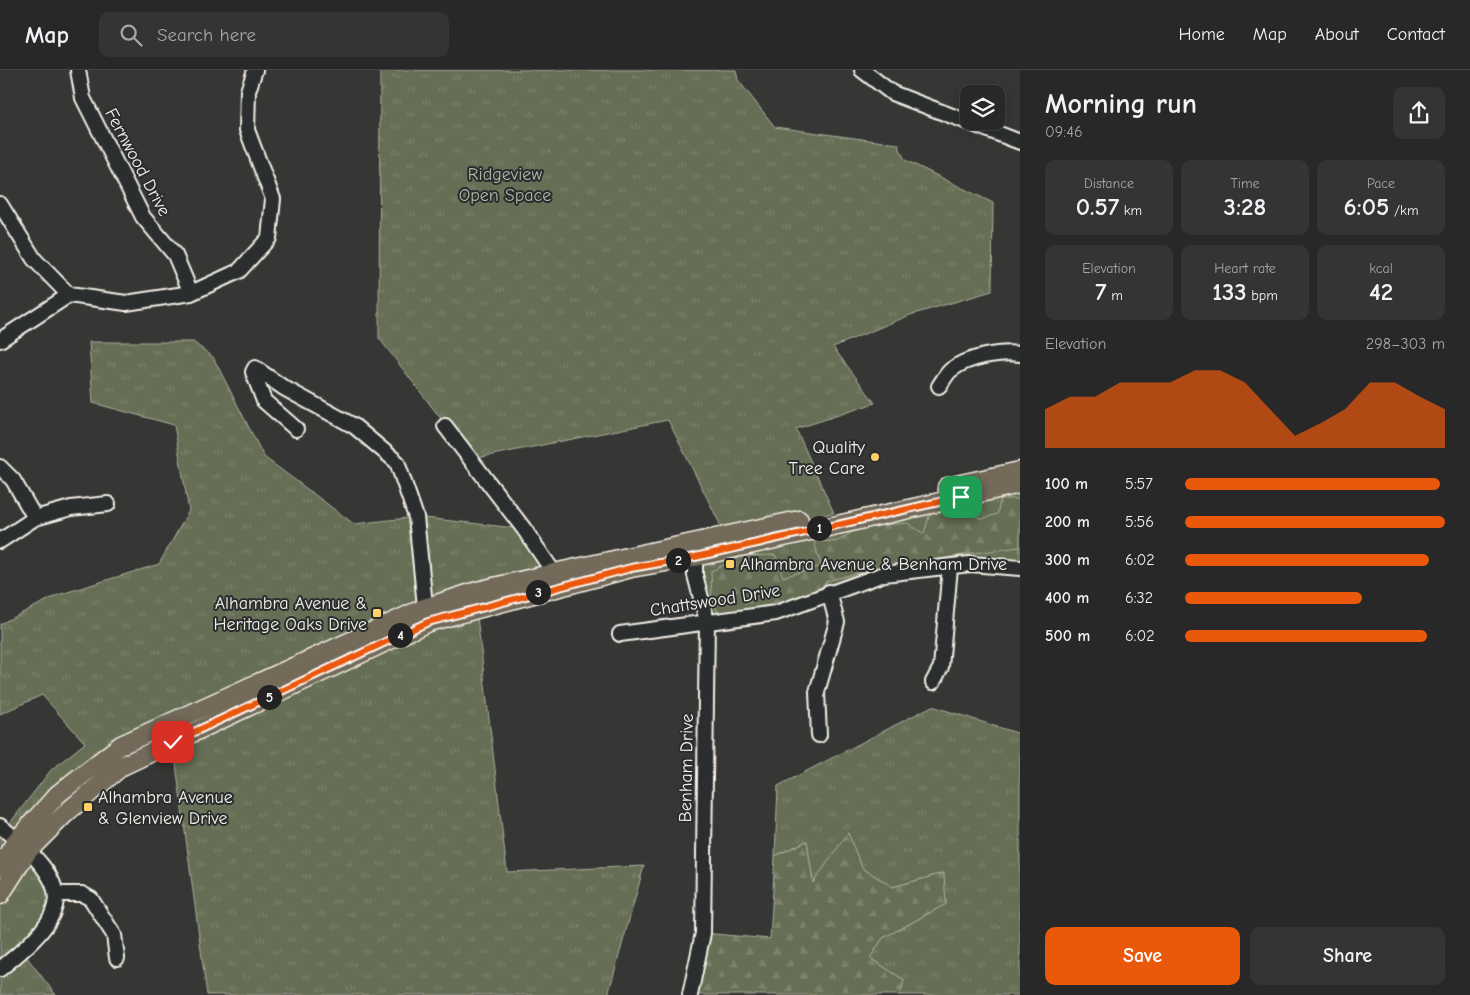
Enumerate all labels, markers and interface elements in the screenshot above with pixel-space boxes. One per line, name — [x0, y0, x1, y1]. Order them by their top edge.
search box — [99, 12, 449, 57]
text: Map — [25, 21, 69, 49]
icon: search — [117, 21, 145, 49]
text: Search here — [157, 24, 256, 46]
text: Home — [1178, 24, 1225, 45]
text: Map — [1253, 24, 1287, 45]
text: About — [1315, 24, 1359, 45]
text: Contact — [1387, 24, 1445, 45]
map controls — [960, 85, 1005, 130]
button: layers — [960, 85, 1005, 130]
button: share — [1393, 87, 1445, 139]
text: Morning run — [1045, 88, 1197, 120]
street label: Fernwood Drive — [100, 105, 175, 220]
text: 09:46 — [1045, 123, 1083, 141]
park label: Ridgeview Open Space — [459, 164, 551, 206]
text: Distance — [1084, 175, 1134, 192]
text: Time — [1230, 175, 1260, 192]
text: Pace — [1367, 175, 1395, 192]
text: 0.57 — [1076, 192, 1119, 221]
text: 3:28 — [1224, 192, 1266, 221]
text: 6:05 — [1344, 192, 1389, 221]
text: km — [1119, 202, 1142, 219]
text: /km — [1389, 202, 1418, 219]
text: Elevation — [1082, 260, 1136, 277]
text: Heart rate — [1214, 260, 1276, 277]
text: kcal — [1369, 260, 1393, 277]
text: 7 — [1095, 277, 1107, 306]
text: 133 — [1212, 277, 1247, 306]
text: 42 — [1369, 277, 1393, 306]
text: m — [1107, 287, 1123, 304]
text: bpm — [1247, 287, 1278, 304]
text: Elevation — [1045, 335, 1106, 353]
text: 298–303 m — [1366, 335, 1445, 353]
place label: Quality Tree Care — [789, 437, 866, 479]
marker: Quality Tree Care — [869, 451, 881, 463]
text: 100 m — [1045, 475, 1088, 493]
text: 5:57 — [1125, 475, 1153, 493]
pin — [940, 476, 982, 518]
icon: arrive — [947, 483, 975, 511]
text: 200 m — [1045, 513, 1090, 531]
text: 5:56 — [1125, 513, 1154, 531]
pin: 1 — [806, 516, 832, 540]
text: 1 — [817, 520, 822, 537]
pin: 2 — [666, 548, 690, 572]
text: 300 m — [1045, 551, 1090, 569]
text: 6:02 — [1125, 551, 1155, 569]
text: 2 — [675, 552, 682, 569]
place label: Alhambra Avenue & Benham Drive — [740, 554, 1007, 575]
marker: Alhambra Avenue & Benham Drive — [724, 558, 736, 570]
pin: 3 — [526, 580, 550, 604]
street label: Chattswood Drive — [648, 580, 782, 621]
text: 3 — [535, 584, 542, 601]
text: 400 m — [1045, 589, 1089, 607]
text: 6:32 — [1125, 589, 1153, 607]
place label: Alhambra Avenue & Heritage Oaks Drive — [213, 593, 367, 635]
marker: Alhambra Avenue & Heritage Oaks Drive — [371, 607, 383, 619]
pin: 4 — [388, 622, 412, 648]
text: 4 — [397, 627, 404, 644]
text: 500 m — [1045, 627, 1090, 645]
text: 6:02 — [1125, 627, 1155, 645]
pin: 5 — [256, 684, 282, 710]
text: 5 — [266, 689, 273, 706]
street label: Benham Drive — [675, 713, 698, 823]
pin — [152, 721, 194, 763]
icon: check — [159, 728, 187, 756]
place label: Alhambra Avenue & Glenview Drive — [98, 787, 233, 829]
marker: Alhambra Avenue & Glenview Drive — [82, 801, 94, 813]
button: Save — [1045, 927, 1240, 985]
button: Share — [1250, 927, 1445, 985]

